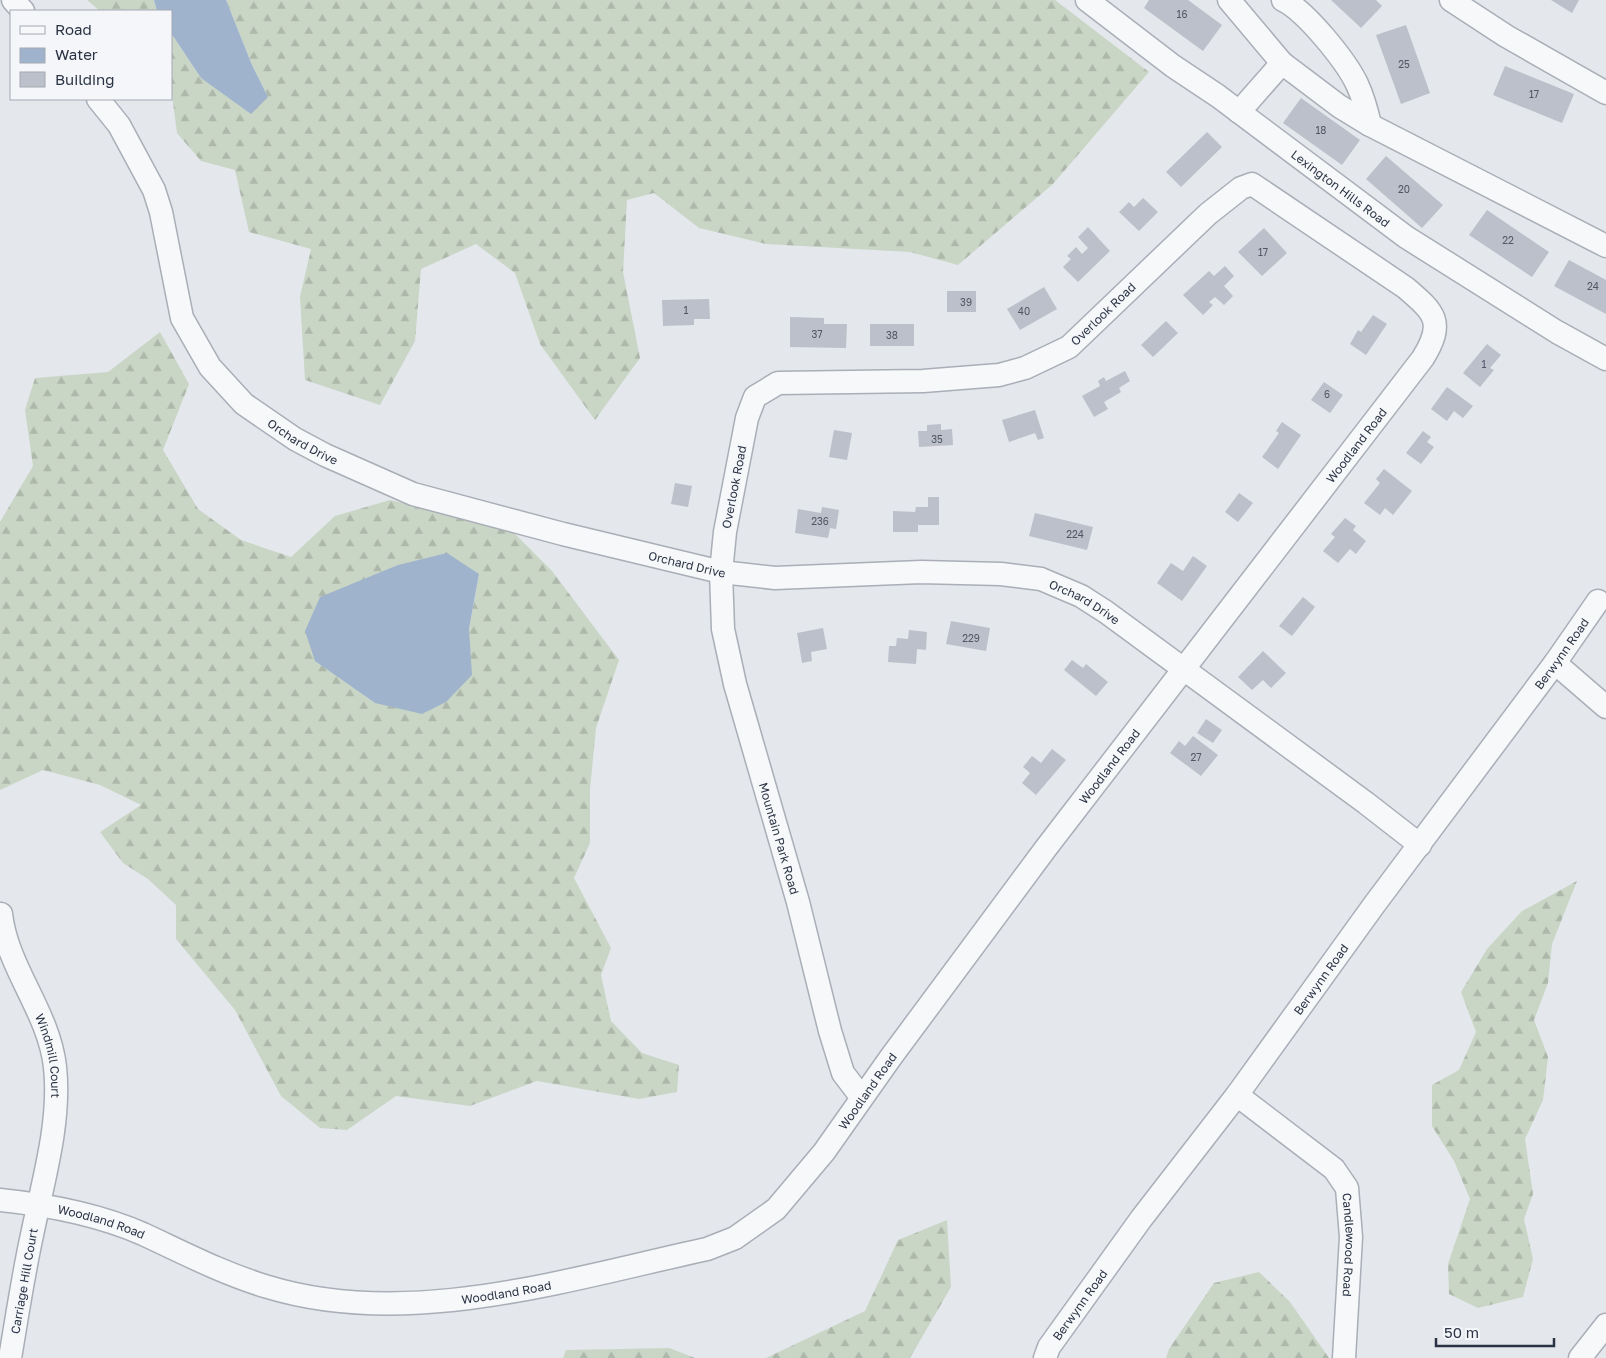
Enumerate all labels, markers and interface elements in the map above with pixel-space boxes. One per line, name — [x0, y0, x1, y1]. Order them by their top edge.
house number: 16 — [1177, 8, 1187, 20]
legend — [10, 10, 172, 100]
text: Road — [55, 20, 92, 38]
text: Water — [55, 45, 98, 63]
house number: 25 — [1398, 58, 1410, 70]
text: Building — [55, 70, 115, 88]
house number: 17 — [1529, 88, 1539, 100]
house number: 18 — [1316, 124, 1326, 136]
street label: Lexington Hills Road — [1289, 146, 1393, 230]
house number: 20 — [1398, 183, 1410, 195]
house number: 22 — [1502, 234, 1514, 246]
house number: 17 — [1258, 246, 1268, 258]
street label: Overlook Road — [1067, 279, 1139, 349]
house number: 24 — [1587, 280, 1599, 292]
house number: 39 — [960, 296, 972, 308]
house number: 1 — [684, 304, 689, 316]
house number: 40 — [1018, 305, 1030, 317]
house number: 37 — [811, 328, 823, 340]
house number: 38 — [886, 329, 898, 341]
house number: 1 — [1482, 358, 1487, 370]
house number: 6 — [1324, 388, 1330, 400]
street label: Woodland Road — [1322, 405, 1390, 486]
street label: Orchard Drive — [265, 415, 340, 467]
house number: 35 — [931, 433, 943, 445]
street label: Overlook Road — [719, 444, 749, 530]
house number: 236 — [811, 515, 829, 527]
house number: 224 — [1066, 528, 1084, 540]
street label: Orchard Drive — [647, 547, 726, 580]
street label: Orchard Drive — [1047, 576, 1123, 627]
street label: Berwynn Road — [1531, 615, 1592, 692]
house number: 229 — [962, 632, 980, 644]
street label: Woodland Road — [1075, 726, 1143, 807]
house number: 27 — [1190, 751, 1202, 763]
street label: Mountain Park Road — [756, 781, 803, 896]
street label: Berwynn Road — [1290, 941, 1351, 1018]
street label: Windmill Court — [32, 1011, 64, 1098]
street label: Woodland Road — [835, 1049, 899, 1132]
street label: Candlewood Road — [1340, 1192, 1359, 1297]
street label: Woodland Road — [57, 1201, 148, 1242]
street label: Carriage Hill Court — [7, 1227, 41, 1335]
street label: Berwynn Road — [1049, 1266, 1110, 1343]
street label: Woodland Road — [461, 1277, 552, 1306]
scale bar — [1436, 1316, 1554, 1348]
text: 50 m — [1444, 1323, 1479, 1341]

